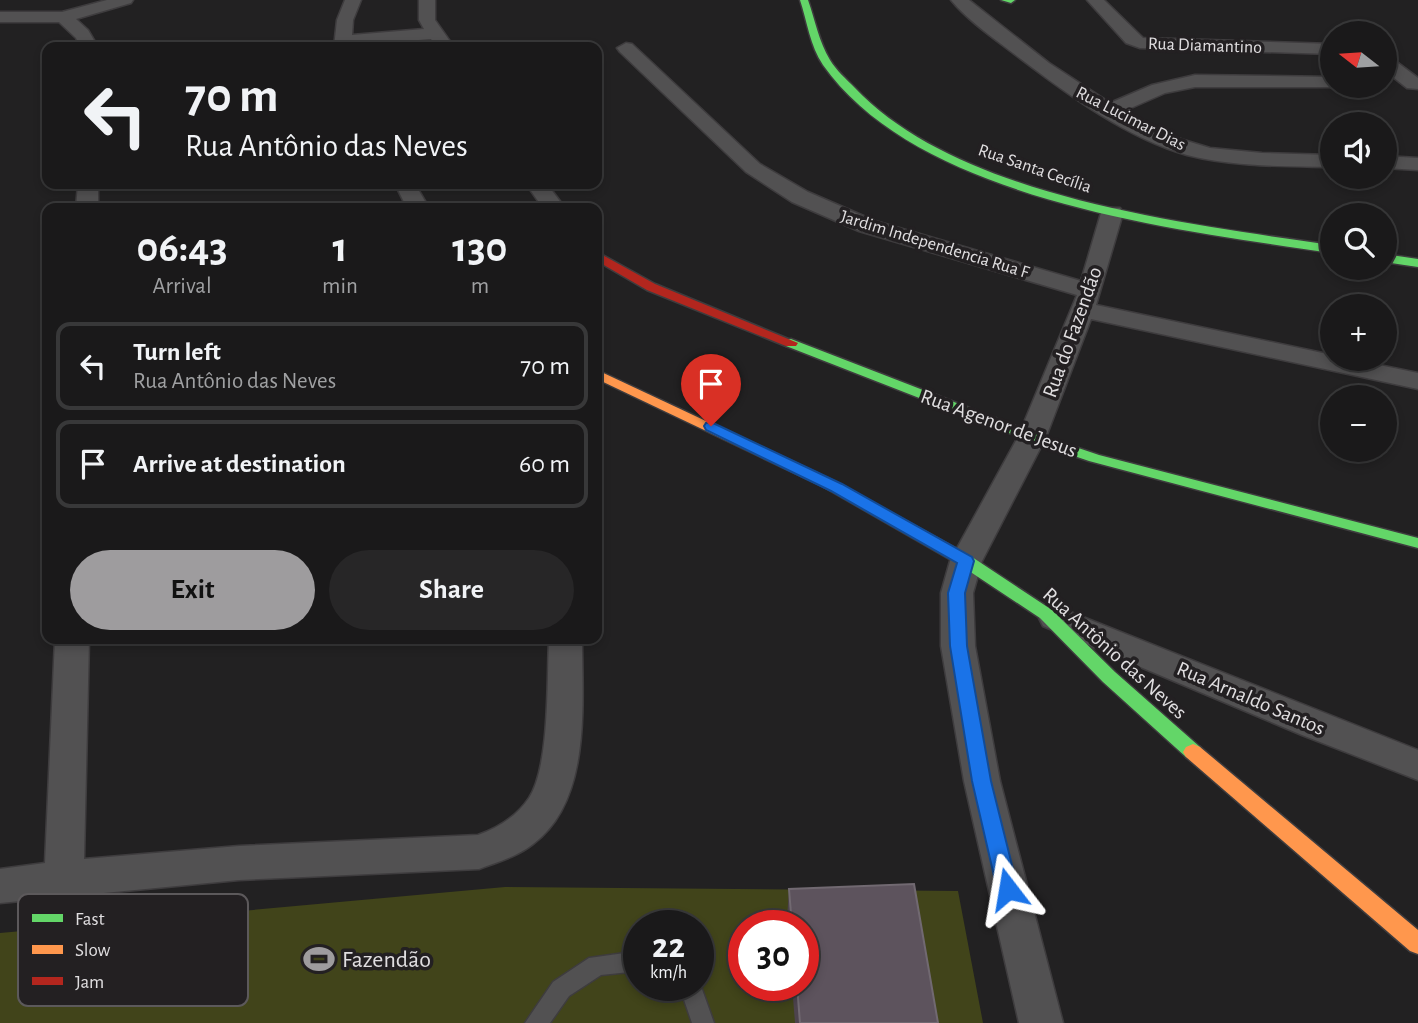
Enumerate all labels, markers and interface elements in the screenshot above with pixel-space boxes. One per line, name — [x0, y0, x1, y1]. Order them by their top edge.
north arrow — [1320, 21, 1396, 98]
map controls — [1320, 21, 1397, 462]
street label: Rua Diamantino — [1148, 35, 1263, 57]
icon: left — [70, 70, 161, 161]
text: 70 m — [185, 72, 279, 121]
street label: Rua Lucimar Dias — [1073, 84, 1188, 154]
button: sound — [1320, 112, 1397, 189]
text: Rua Antônio das Neves — [185, 130, 468, 162]
street label: Rua Santa Cecília — [976, 141, 1094, 197]
button: search — [1320, 203, 1397, 280]
street label: Jardim Independencia Rua F — [838, 208, 1031, 282]
text: 06:43 — [137, 227, 228, 269]
text: 1 — [332, 227, 348, 269]
text: 130 — [452, 227, 507, 269]
street label: Rua do Fazendão — [1039, 264, 1106, 400]
text: Arrival — [152, 275, 212, 298]
text: min — [322, 275, 358, 298]
text: m — [471, 275, 489, 298]
button: + — [1320, 294, 1397, 371]
text: Turn left — [133, 339, 221, 365]
icon: left — [74, 347, 112, 385]
text: 70 m — [520, 353, 570, 379]
pin — [681, 354, 741, 426]
icon: arrive — [692, 365, 730, 403]
text: Rua Antônio das Neves — [133, 370, 336, 393]
street label: Rua Agenor de Jesus — [918, 385, 1080, 461]
button: − — [1320, 385, 1397, 462]
icon: arrive — [74, 445, 112, 483]
text: Arrive at destination — [133, 451, 346, 477]
text: 60 m — [519, 451, 570, 477]
button: Exit — [70, 550, 315, 630]
button: Share — [329, 550, 574, 630]
street label: Rua Antônio das Neves — [1039, 583, 1191, 723]
street label: Rua Arnaldo Santos — [1174, 658, 1328, 739]
position arrow — [971, 852, 1045, 926]
legend — [18, 894, 248, 1006]
text: Fast — [75, 910, 105, 929]
speed limit sign: 30 — [728, 910, 819, 1001]
text: 22 — [652, 929, 685, 964]
text: Slow — [75, 941, 111, 960]
sports icon: Fazendão — [302, 942, 336, 976]
place label: Fazendão — [342, 948, 431, 972]
text: km/h — [650, 964, 687, 982]
text: Jam — [75, 973, 104, 992]

